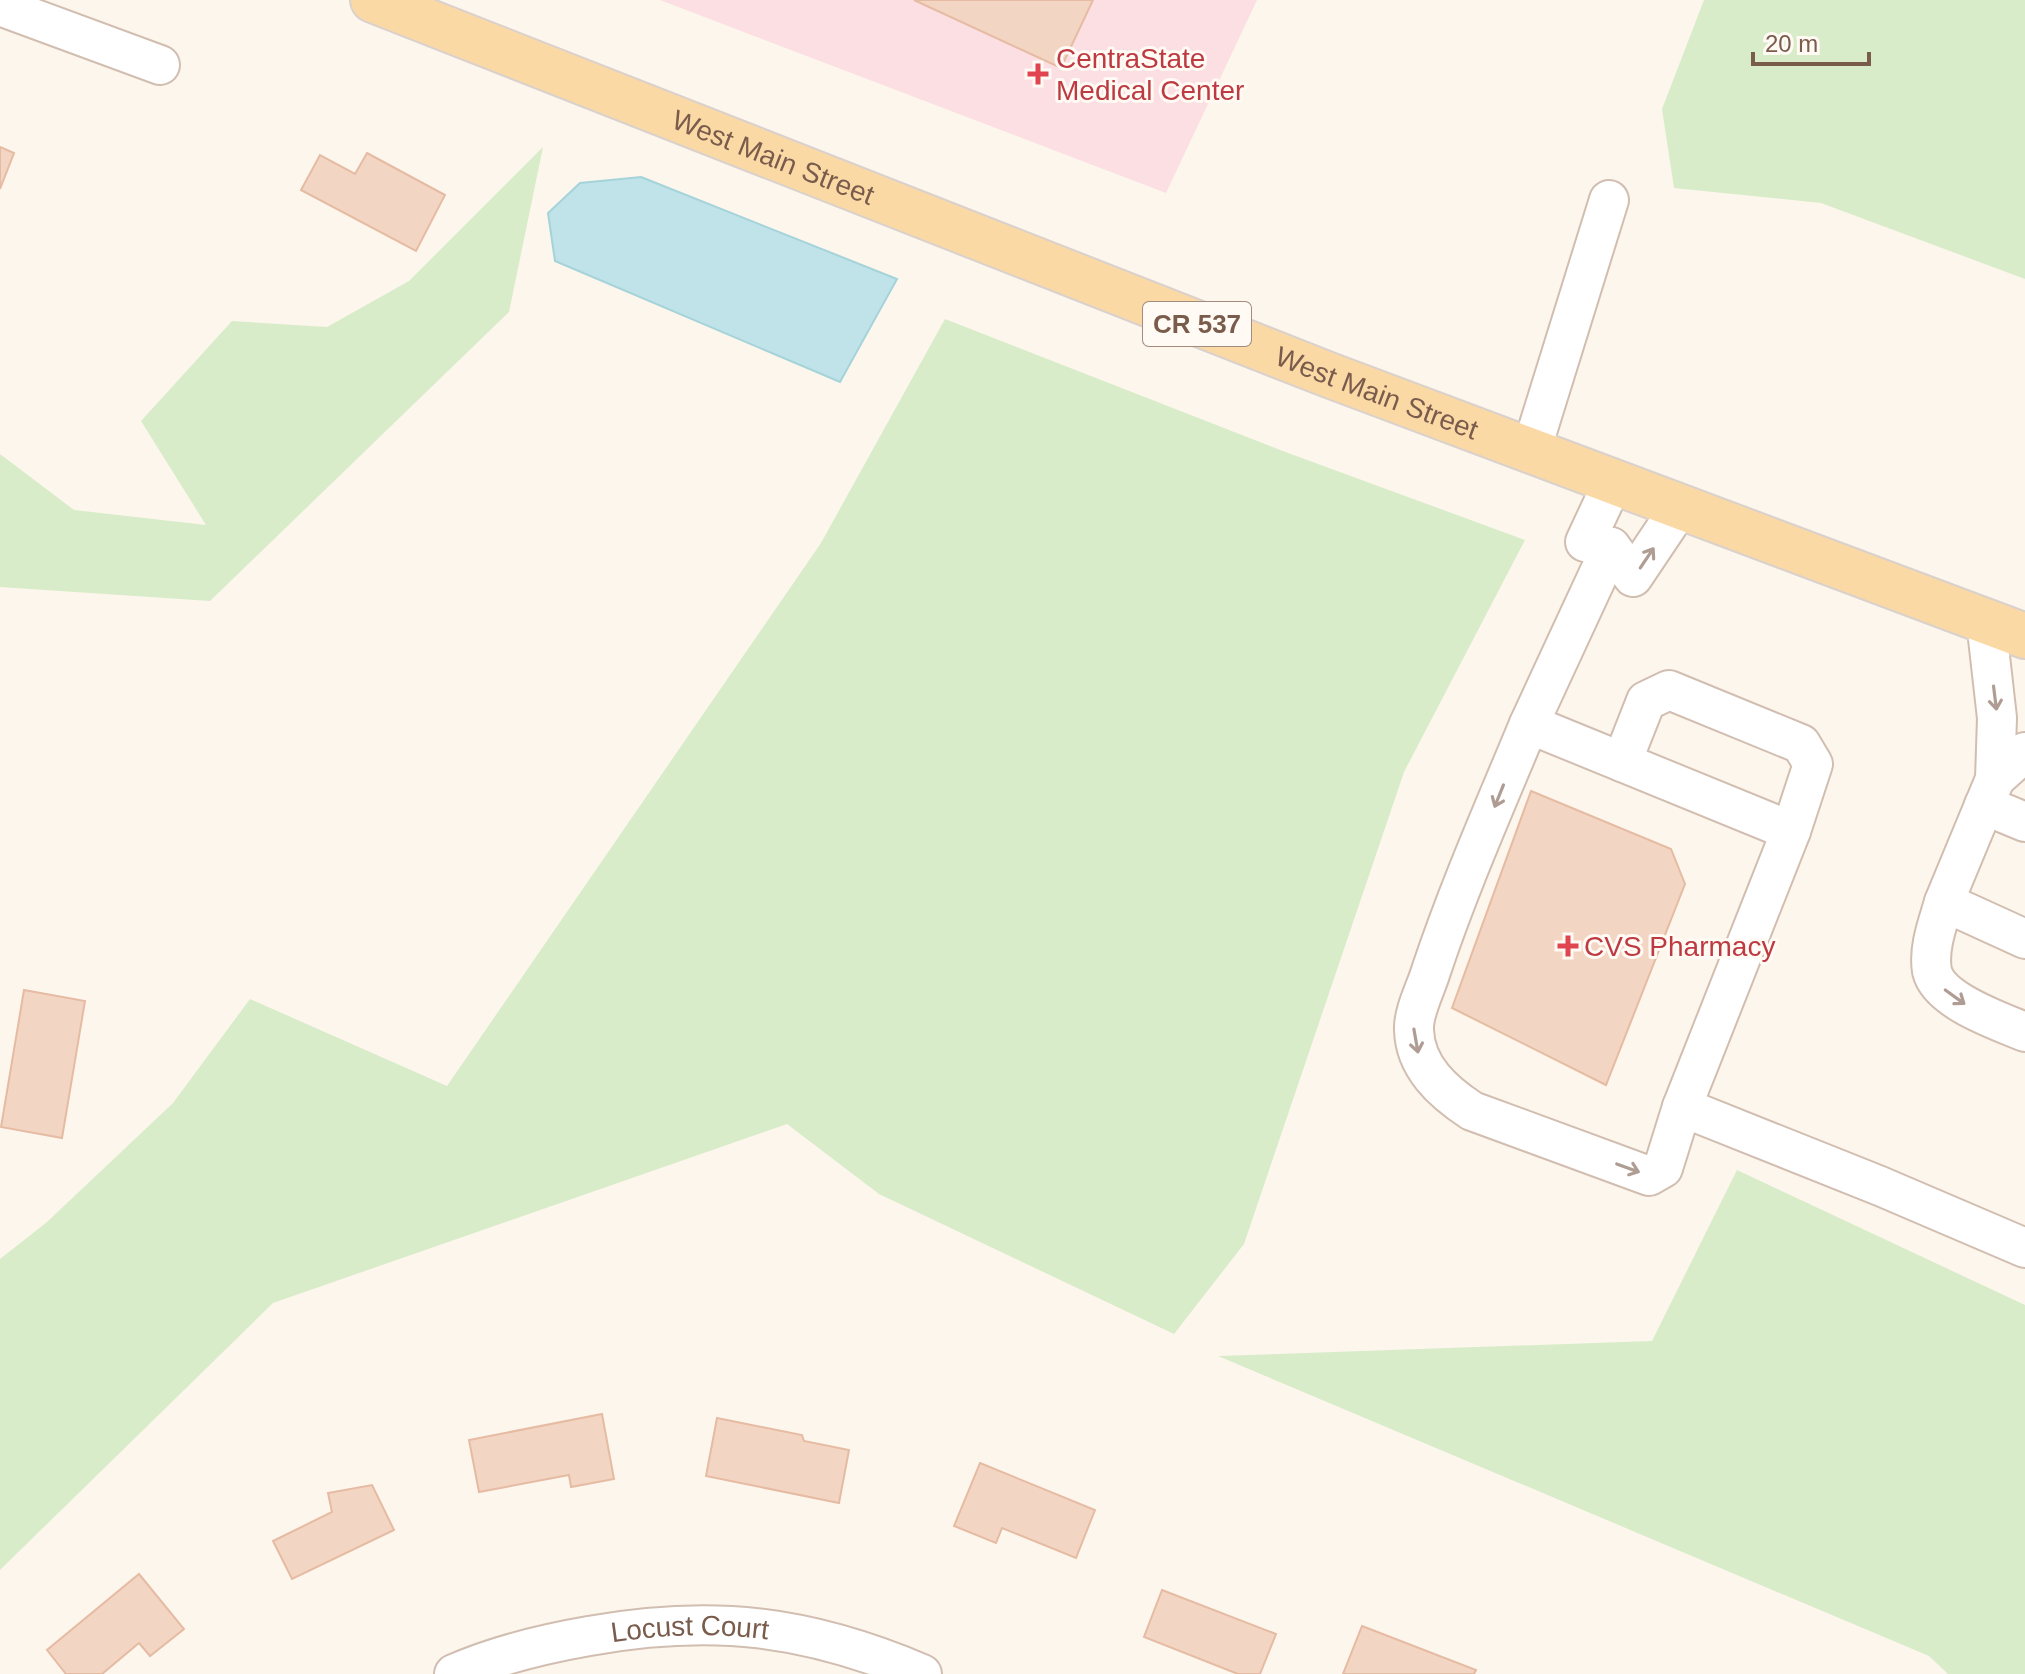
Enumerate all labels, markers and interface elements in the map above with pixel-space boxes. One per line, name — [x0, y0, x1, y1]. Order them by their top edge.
scale bar — [1753, 16, 1869, 66]
text: 20 m — [1765, 30, 1818, 57]
place label: CentraState Medical Center — [1056, 43, 1244, 106]
marker: CentraState Medical Center — [1027, 63, 1049, 85]
street label: West Main Street — [668, 103, 879, 211]
road number: CR 537 — [1143, 302, 1251, 346]
street label: West Main Street — [1271, 340, 1483, 445]
one-way arrow — [1638, 547, 1655, 569]
one-way arrow — [1987, 684, 2002, 711]
one-way arrow — [1491, 783, 1506, 808]
place label: CVS Pharmacy — [1584, 931, 1775, 962]
marker: CVS Pharmacy — [1559, 937, 1577, 955]
one-way arrow — [1944, 988, 1965, 1005]
one-way arrow — [1410, 1027, 1425, 1053]
one-way arrow — [1615, 1162, 1640, 1176]
street label: Locust Court — [609, 1610, 771, 1648]

